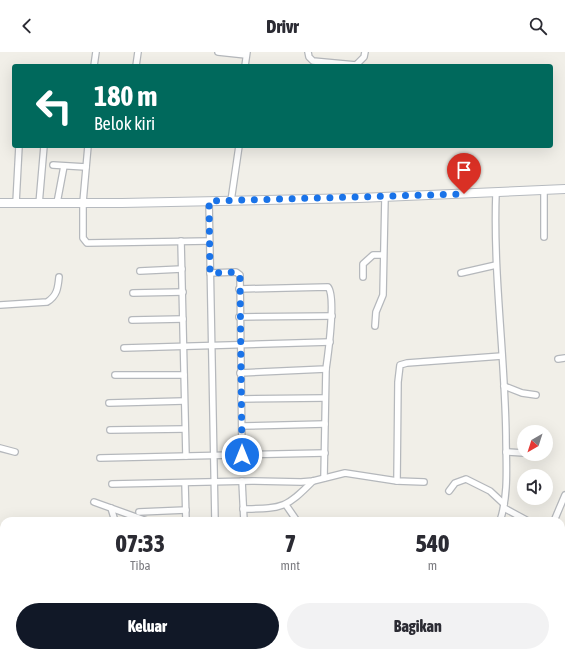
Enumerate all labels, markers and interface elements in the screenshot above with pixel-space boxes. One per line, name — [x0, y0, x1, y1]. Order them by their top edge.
icon: back — [16, 15, 38, 37]
icon: search — [527, 15, 549, 37]
text: Drivr — [266, 16, 299, 37]
icon: left — [28, 80, 80, 132]
text: 180 m — [94, 80, 157, 112]
text: Belok kiri — [94, 113, 155, 134]
pin — [447, 153, 481, 194]
icon: arrive — [453, 159, 475, 181]
north arrow — [517, 425, 553, 461]
map controls — [517, 425, 553, 505]
position arrow — [221, 434, 263, 476]
button: sound — [517, 469, 553, 505]
text: 07:33 — [116, 530, 165, 557]
text: 7 — [285, 530, 296, 557]
text: 540 — [416, 530, 449, 557]
text: Tiba — [130, 558, 151, 573]
text: mnt — [281, 558, 300, 573]
text: m — [428, 558, 437, 573]
button: Keluar — [16, 603, 279, 649]
button: Bagikan — [287, 603, 549, 649]

